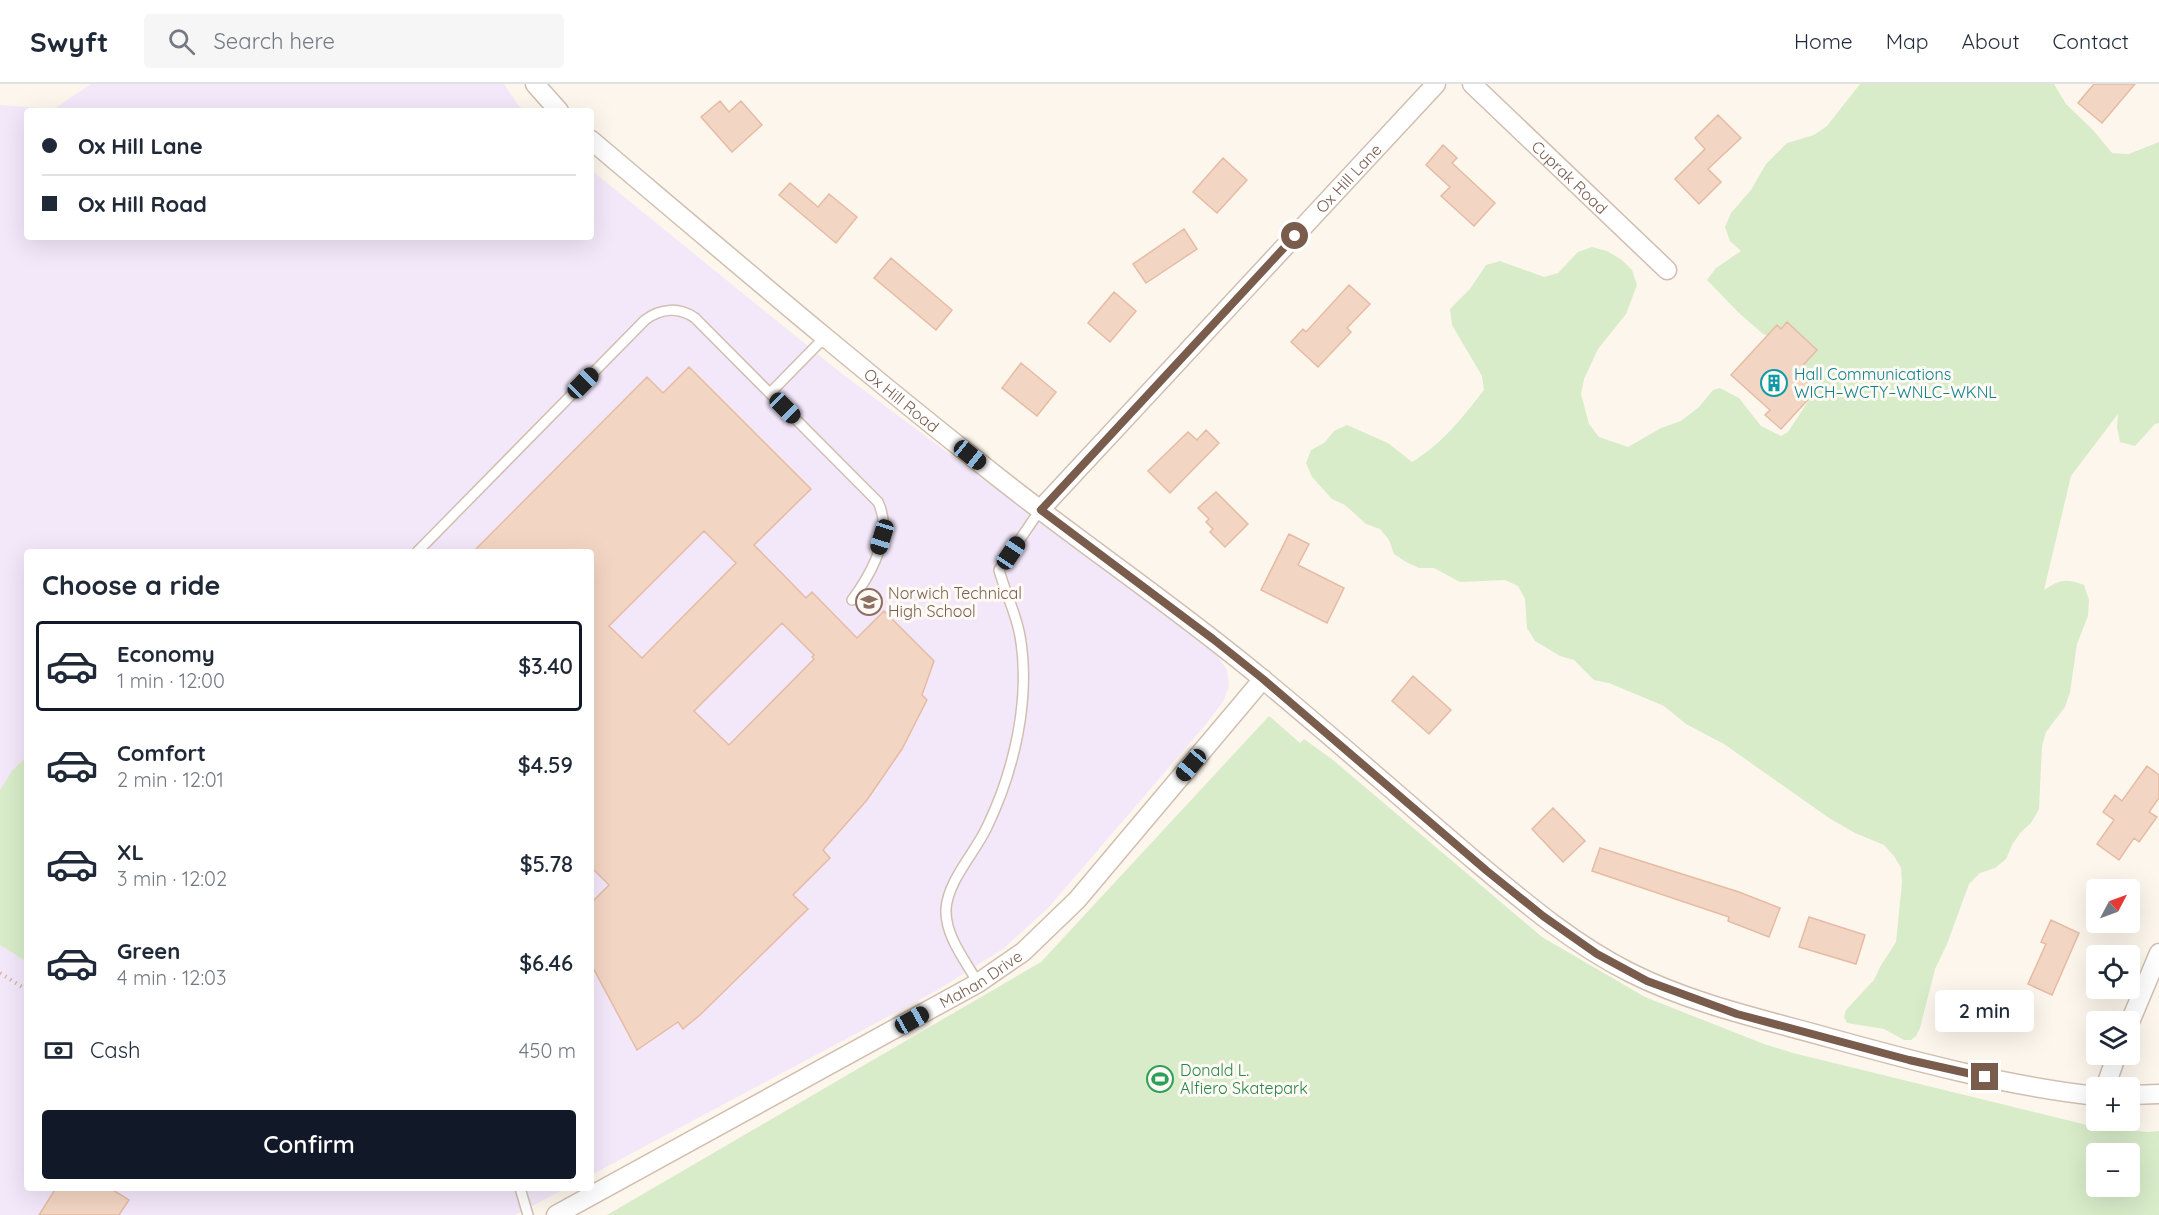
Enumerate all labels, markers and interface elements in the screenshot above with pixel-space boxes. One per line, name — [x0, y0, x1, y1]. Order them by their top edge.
search box — [144, 14, 564, 68]
text: Swyft — [30, 24, 108, 59]
icon: search — [165, 25, 198, 58]
text: Search here — [213, 27, 335, 55]
text: Home — [1794, 28, 1853, 54]
text: Map — [1886, 28, 1929, 54]
text: About — [1962, 28, 2020, 54]
text: Contact — [2053, 28, 2129, 54]
text: Ox Hill Lane — [78, 132, 203, 160]
street label: Cuprak Road — [1527, 136, 1612, 218]
street label: Ox Hill Lane — [1311, 139, 1386, 217]
text: Ox Hill Road — [78, 190, 207, 218]
route start — [1281, 222, 1308, 249]
car — [564, 364, 602, 402]
street label: Ox Hill Road — [860, 364, 943, 436]
place label: Hall Communications WICH–WCTY–WNLC–WKNL — [1794, 364, 1997, 402]
building icon: Hall Communications WICH–WCTY–WNLC–WKNL — [1759, 368, 1789, 398]
car — [766, 389, 804, 427]
car — [950, 437, 990, 473]
car — [868, 517, 896, 557]
car — [993, 533, 1029, 573]
text: Choose a ride — [42, 568, 220, 602]
place label: Norwich Technical High School — [888, 583, 1022, 621]
school or university icon: Norwich Technical High School — [854, 587, 884, 617]
icon: car — [45, 639, 99, 693]
text: Economy — [117, 640, 215, 668]
text: $3.40 — [518, 652, 573, 680]
text: 1 min · 12:00 — [117, 668, 225, 693]
icon: car — [45, 738, 99, 792]
text: Comfort — [117, 739, 206, 767]
car — [1173, 745, 1209, 785]
text: $4.59 — [518, 751, 573, 779]
text: 2 min · 12:01 — [117, 767, 224, 792]
icon: car — [45, 837, 99, 891]
text: XL — [117, 838, 144, 866]
text: $5.78 — [520, 850, 573, 878]
text: 3 min · 12:02 — [117, 866, 227, 891]
north arrow — [2086, 879, 2140, 933]
map controls — [2086, 879, 2140, 1197]
icon: car — [45, 936, 99, 990]
text: Green — [117, 937, 180, 965]
button: locate — [2086, 945, 2140, 999]
street label: Mahan Drive — [936, 946, 1026, 1012]
text: $6.46 — [519, 949, 573, 977]
text: 4 min · 12:03 — [117, 965, 227, 990]
callout: 2 min — [1936, 990, 2034, 1032]
text: 2 min — [1959, 998, 2010, 1023]
car — [892, 1003, 932, 1037]
button: layers — [2086, 1011, 2140, 1065]
icon: cash — [42, 1034, 75, 1067]
text: Cash — [90, 1036, 141, 1064]
text: 450 m — [519, 1038, 576, 1063]
place label: Donald L. Alfiero Skatepark — [1180, 1060, 1308, 1098]
route end — [1971, 1063, 1998, 1090]
sports icon: Donald L. Alfiero Skatepark — [1145, 1064, 1175, 1094]
button: + — [2086, 1077, 2140, 1131]
button: Confirm — [42, 1110, 576, 1179]
button: − — [2086, 1143, 2140, 1197]

